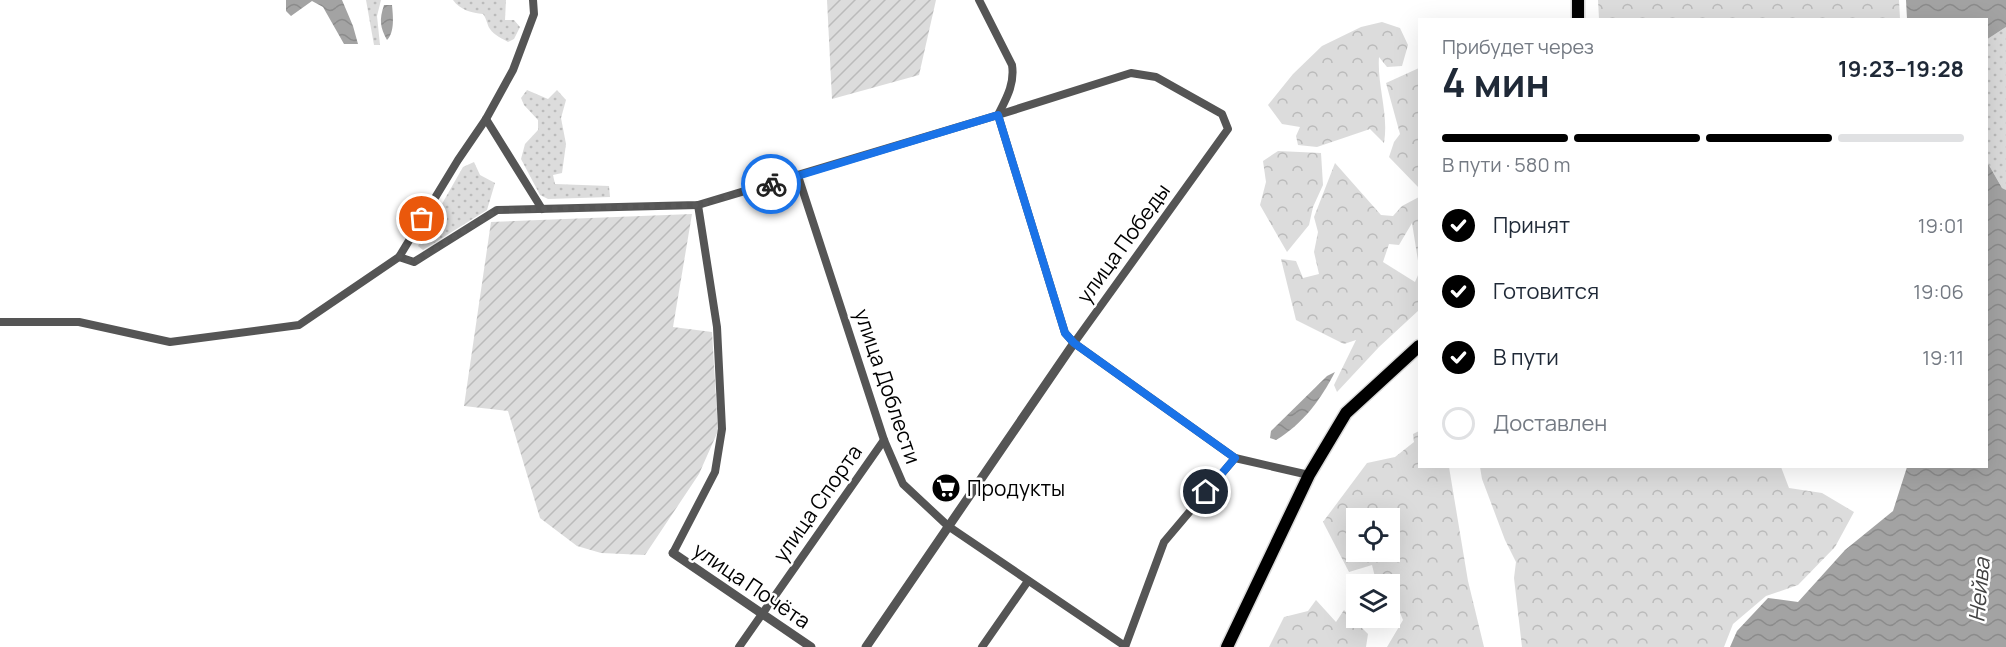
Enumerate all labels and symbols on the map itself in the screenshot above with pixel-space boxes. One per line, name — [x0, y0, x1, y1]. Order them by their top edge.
courier — [741, 154, 801, 214]
street label: улица Победы — [1070, 177, 1176, 309]
pin — [396, 193, 447, 244]
street label: улица Доблести — [848, 305, 928, 467]
street label: улица Спорта — [766, 439, 868, 567]
pin — [1180, 466, 1231, 517]
supermarket icon: Продукты — [930, 472, 962, 504]
place label: Продукты — [967, 474, 1065, 502]
street label: улица Почёта — [688, 535, 816, 635]
water label: Нейва — [1961, 555, 1997, 623]

